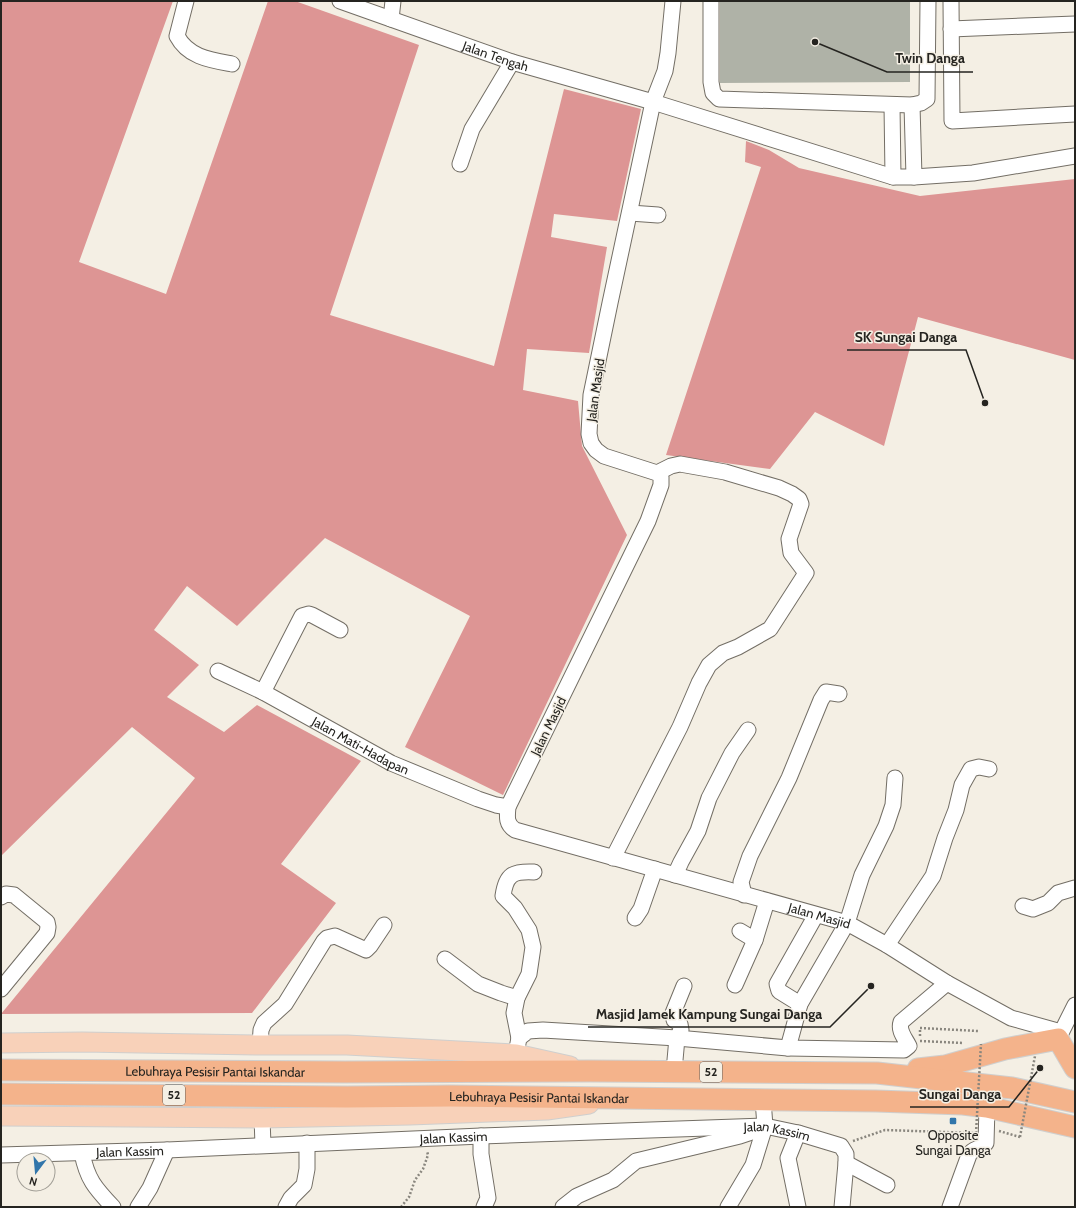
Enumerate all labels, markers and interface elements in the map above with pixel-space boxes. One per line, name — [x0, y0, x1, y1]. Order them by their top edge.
street label: Jalan Tengah — [460, 37, 530, 74]
callout: Twin Danga — [887, 46, 973, 72]
text: Twin Danga — [895, 49, 965, 67]
callout: SK Sungai Danga — [847, 324, 966, 350]
text: SK Sungai Danga — [855, 328, 957, 346]
street label: Jalan Masjid — [583, 357, 608, 424]
street label: Jalan Masjid — [526, 694, 570, 760]
street label: Jalan Mati-Hadapan — [308, 712, 412, 778]
street label: Jalan Masjid — [786, 899, 852, 932]
callout: Masjid Jamek Kampung Sungai Danga — [588, 1001, 830, 1027]
text: Masjid Jamek Kampung Sungai Danga — [596, 1005, 822, 1023]
road number: 52 — [700, 1062, 722, 1082]
street label: Lebuhraya Pesisir Pantai Iskandar — [125, 1063, 306, 1080]
callout: Sungai Danga — [910, 1081, 1009, 1107]
road number: 52 — [163, 1085, 185, 1105]
text: Sungai Danga — [919, 1085, 1001, 1103]
street label: Lebuhraya Pesisir Pantai Iskandar — [449, 1088, 630, 1106]
marker: Opposite Sungai Danga — [948, 1116, 958, 1126]
street label: Jalan Kassim — [742, 1118, 812, 1144]
place label: Opposite Sungai Danga — [915, 1127, 992, 1158]
street label: Jalan Kassim — [419, 1128, 488, 1147]
street label: Jalan Kassim — [95, 1142, 164, 1160]
north arrow — [16, 1152, 56, 1192]
text: N — [28, 1174, 39, 1189]

